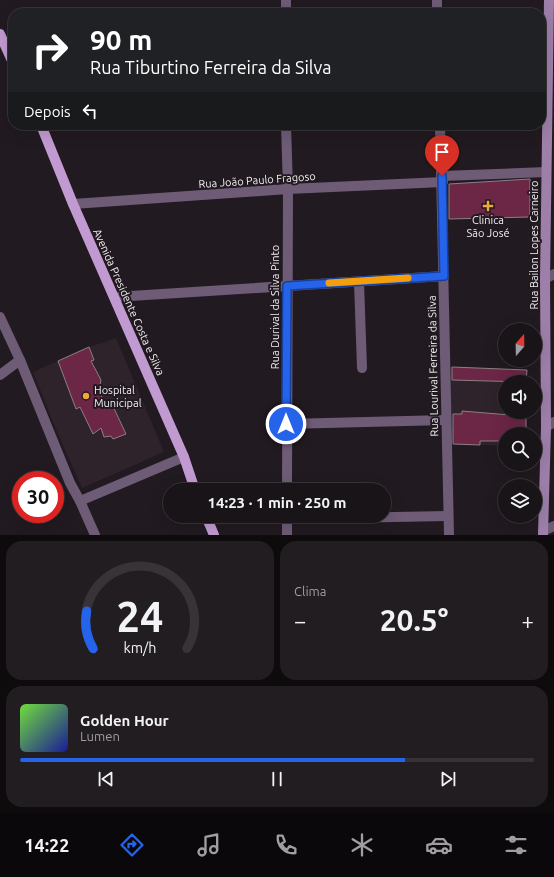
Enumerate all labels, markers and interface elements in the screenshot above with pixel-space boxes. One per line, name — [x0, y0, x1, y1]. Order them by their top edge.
icon: right — [24, 24, 76, 76]
text: 90 m — [90, 24, 152, 55]
text: Rua Tiburtino Ferreira da Silva — [90, 57, 332, 77]
icon: left — [79, 100, 101, 122]
text: Depois — [24, 103, 71, 120]
pin — [425, 135, 459, 176]
icon: arrive — [431, 141, 453, 163]
street label: Rua João Paulo Fragoso — [198, 170, 316, 190]
street label: Rua Bailon Lopes Carneiro — [528, 181, 540, 309]
marker: Clinica São José — [482, 200, 494, 212]
place label: Clinica São José — [466, 214, 510, 239]
street label: Avenida Presidente Costa e Silva — [91, 227, 167, 377]
street label: Rua Durival da Silva Pinto — [269, 245, 281, 369]
street label: Rua Lourival Ferreira da Silva — [426, 295, 440, 437]
north arrow — [498, 323, 542, 367]
map controls — [498, 323, 542, 523]
button: sound — [498, 375, 542, 419]
place label: Hospital Municipal — [94, 384, 142, 409]
marker: Hospital Municipal — [81, 391, 91, 401]
position arrow — [265, 403, 307, 445]
button: search — [498, 427, 542, 471]
speed limit sign: 30 — [12, 471, 64, 523]
button: layers — [498, 479, 542, 523]
text: 14:23 · 1 min · 250 m — [208, 494, 346, 511]
text: Clima — [294, 584, 326, 598]
text: 24 — [117, 592, 163, 639]
text: 20.5° — [380, 603, 448, 637]
text: − — [294, 608, 306, 633]
text: + — [522, 608, 534, 633]
text: km/h — [124, 639, 156, 655]
text: Golden Hour — [80, 712, 169, 729]
text: Lumen — [80, 729, 120, 743]
icon: previous — [95, 768, 117, 790]
icon: pause — [266, 768, 288, 790]
icon: next — [437, 768, 459, 790]
icon: directions — [118, 831, 146, 859]
icon: music — [195, 831, 223, 859]
icon: phone — [272, 831, 300, 859]
icon: climate — [348, 831, 376, 859]
icon: car — [425, 831, 453, 859]
icon: filters — [502, 831, 530, 859]
text: 14:22 — [24, 835, 69, 855]

